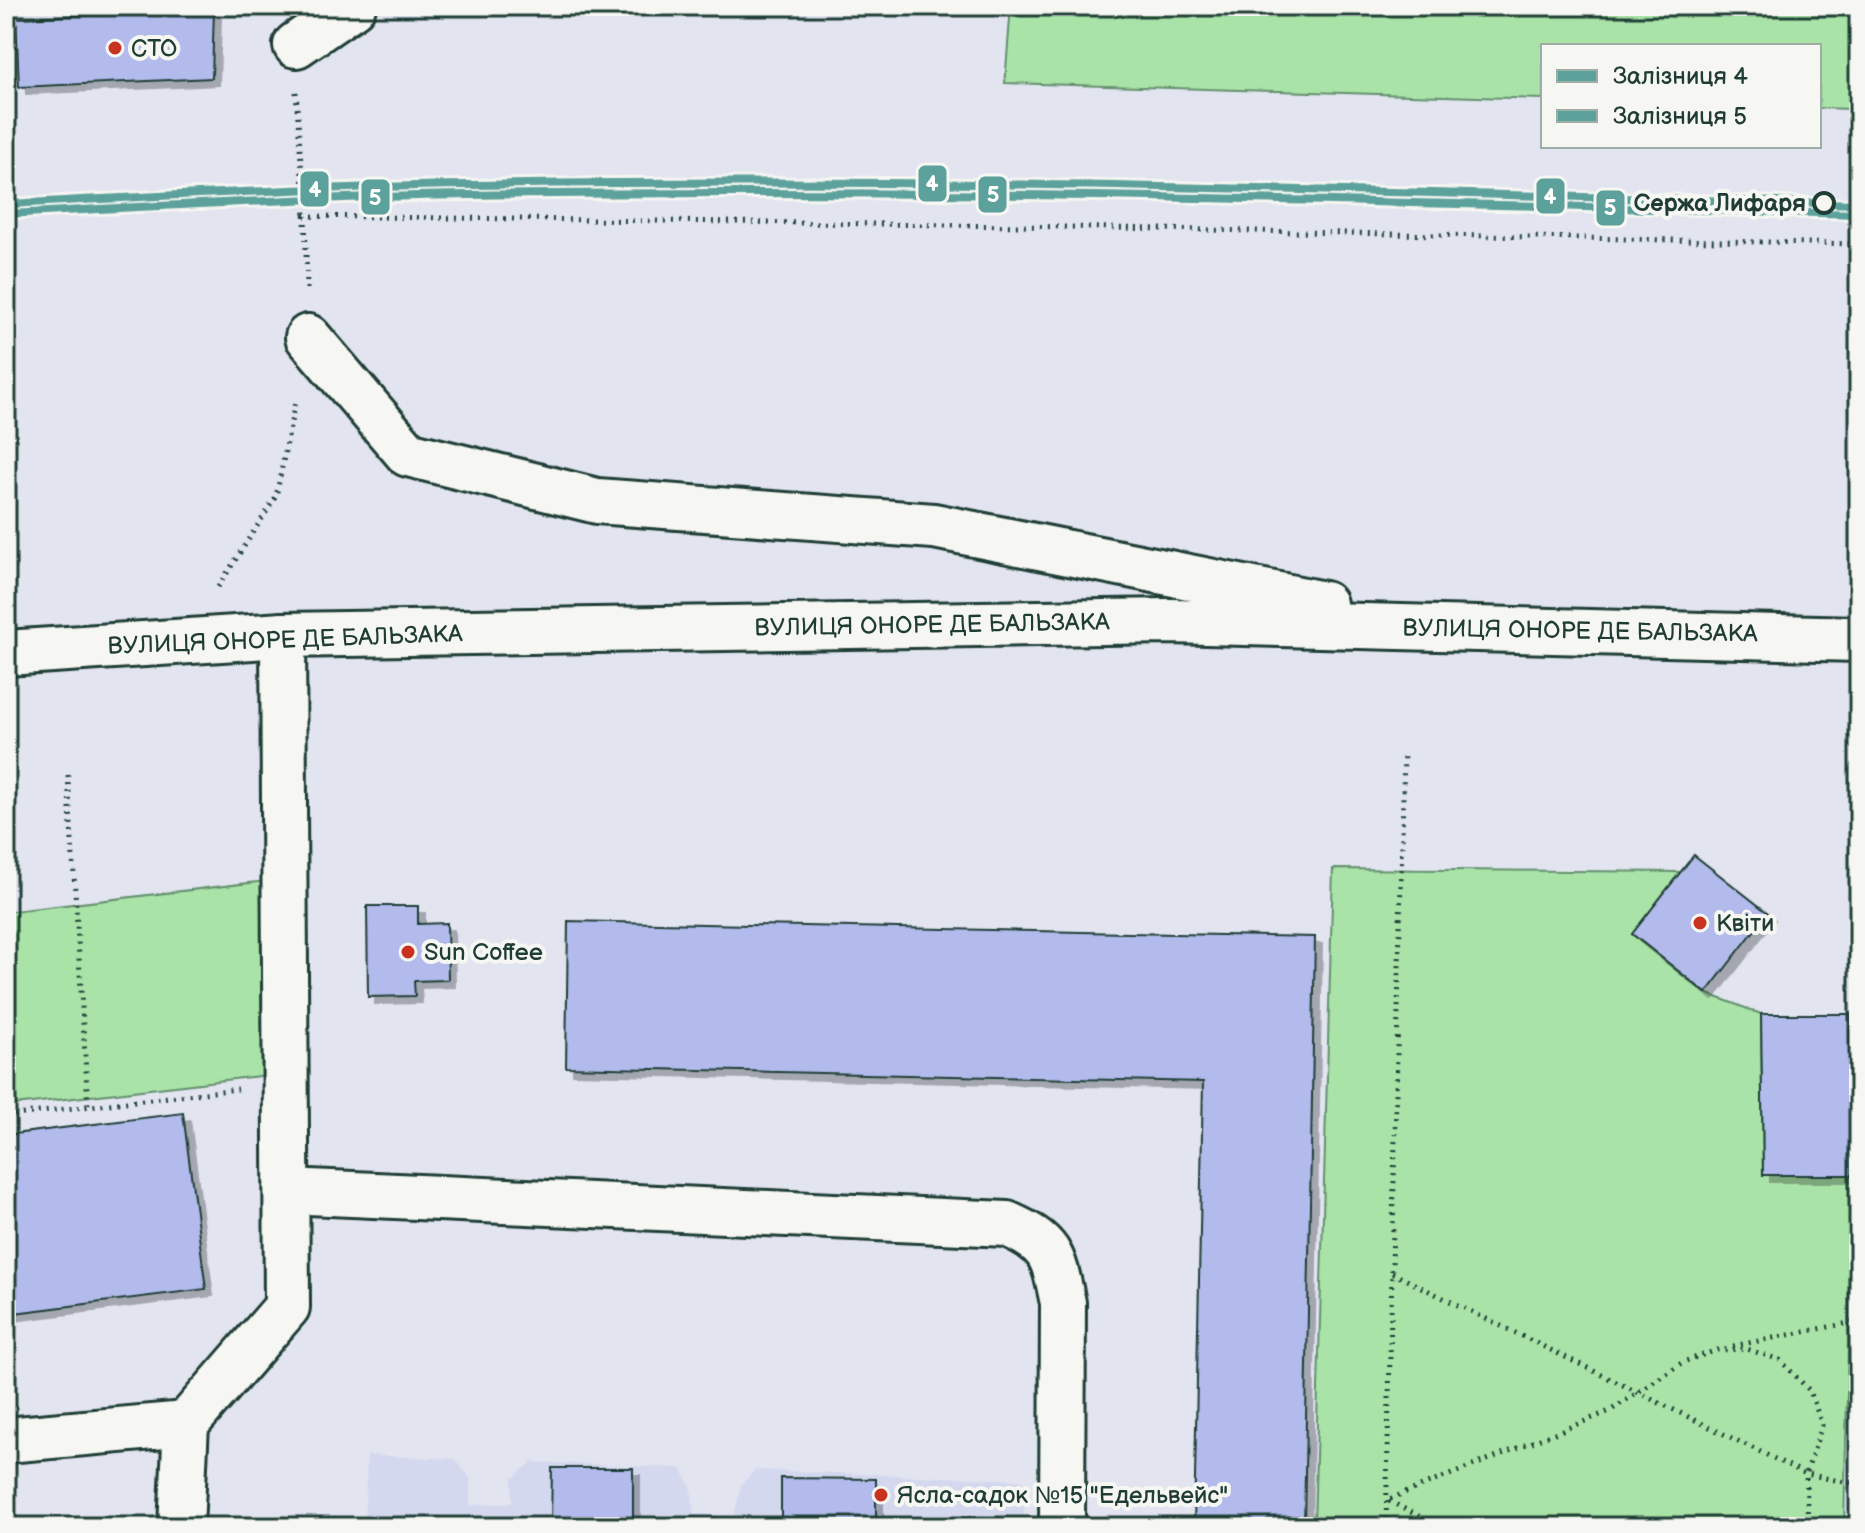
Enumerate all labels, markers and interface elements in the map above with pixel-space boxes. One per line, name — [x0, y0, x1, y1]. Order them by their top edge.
place label: СТО — [131, 34, 177, 63]
marker: СТО — [106, 39, 124, 57]
legend — [1541, 44, 1821, 148]
text: Залізниця 4 — [1613, 62, 1748, 91]
text: Залізниця 5 — [1613, 102, 1747, 131]
line badge: 4 — [917, 164, 948, 203]
line badge: 4 — [299, 170, 330, 208]
text: 4 — [926, 171, 939, 198]
line badge: 5 — [977, 175, 1008, 214]
text: 4 — [309, 177, 322, 204]
line badge: 4 — [1535, 177, 1566, 215]
line badge: 5 — [360, 178, 391, 216]
text: 5 — [987, 182, 1000, 209]
text: 4 — [1544, 184, 1557, 211]
text: 5 — [369, 185, 382, 212]
line badge: 5 — [1595, 189, 1626, 227]
place label: Сержа Лифаря — [1634, 189, 1806, 218]
marker: Сержа Лифаря — [1813, 192, 1835, 214]
text: 5 — [1604, 195, 1617, 222]
street label: ВУЛИЦЯ ОНОРЕ ДЕ БАЛЬЗАКА — [754, 607, 1110, 643]
street label: ВУЛИЦЯ ОНОРЕ ДЕ БАЛЬЗАКА — [1402, 613, 1758, 649]
street label: ВУЛИЦЯ ОНОРЕ ДЕ БАЛЬЗАКА — [107, 619, 463, 661]
place label: Kвіти — [1716, 909, 1775, 938]
marker: Kвіти — [1691, 914, 1709, 932]
place label: Sun Coffee — [424, 938, 543, 967]
marker: Sun Coffee — [399, 943, 417, 961]
place label: Ясла-садок №15 "Едельвейс" — [897, 1481, 1228, 1510]
marker: Ясла-садок №15 "Едельвейс" — [872, 1486, 890, 1504]

